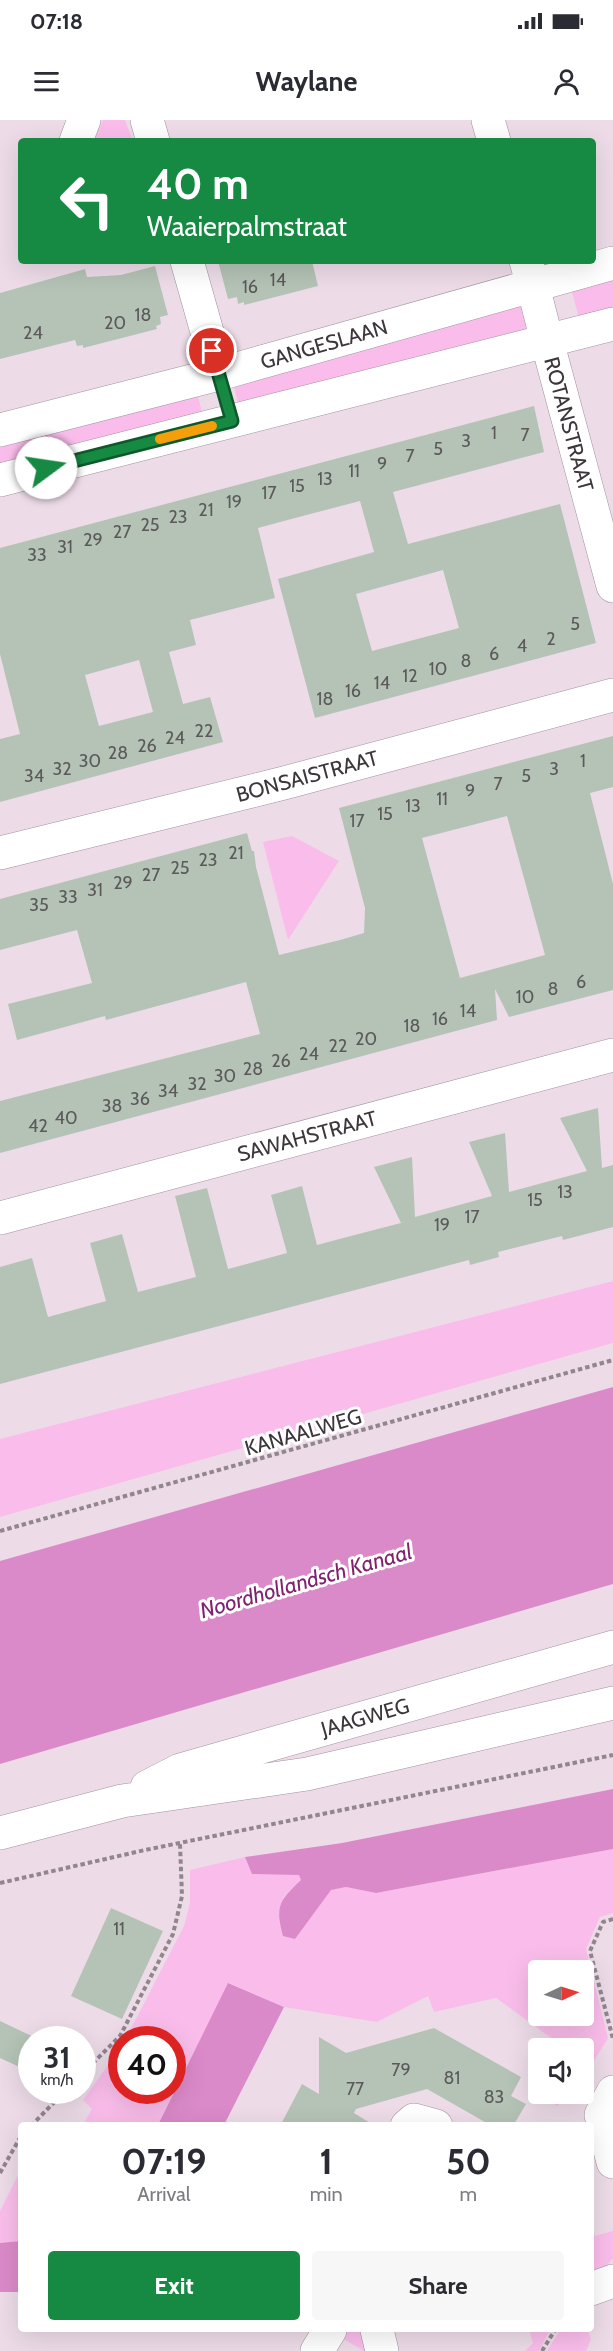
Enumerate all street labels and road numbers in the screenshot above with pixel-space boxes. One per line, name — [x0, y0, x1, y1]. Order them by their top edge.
street label: GANGESLAAN — [258, 314, 390, 374]
street label: ROTANSTRAAT — [539, 354, 599, 494]
street label: BONSAISTRAAT — [233, 745, 381, 807]
street label: SAWAHSTRAAT — [235, 1105, 379, 1167]
street label: KANAALWEG — [242, 1403, 364, 1461]
street label: JAAGWEG — [317, 1693, 412, 1742]

